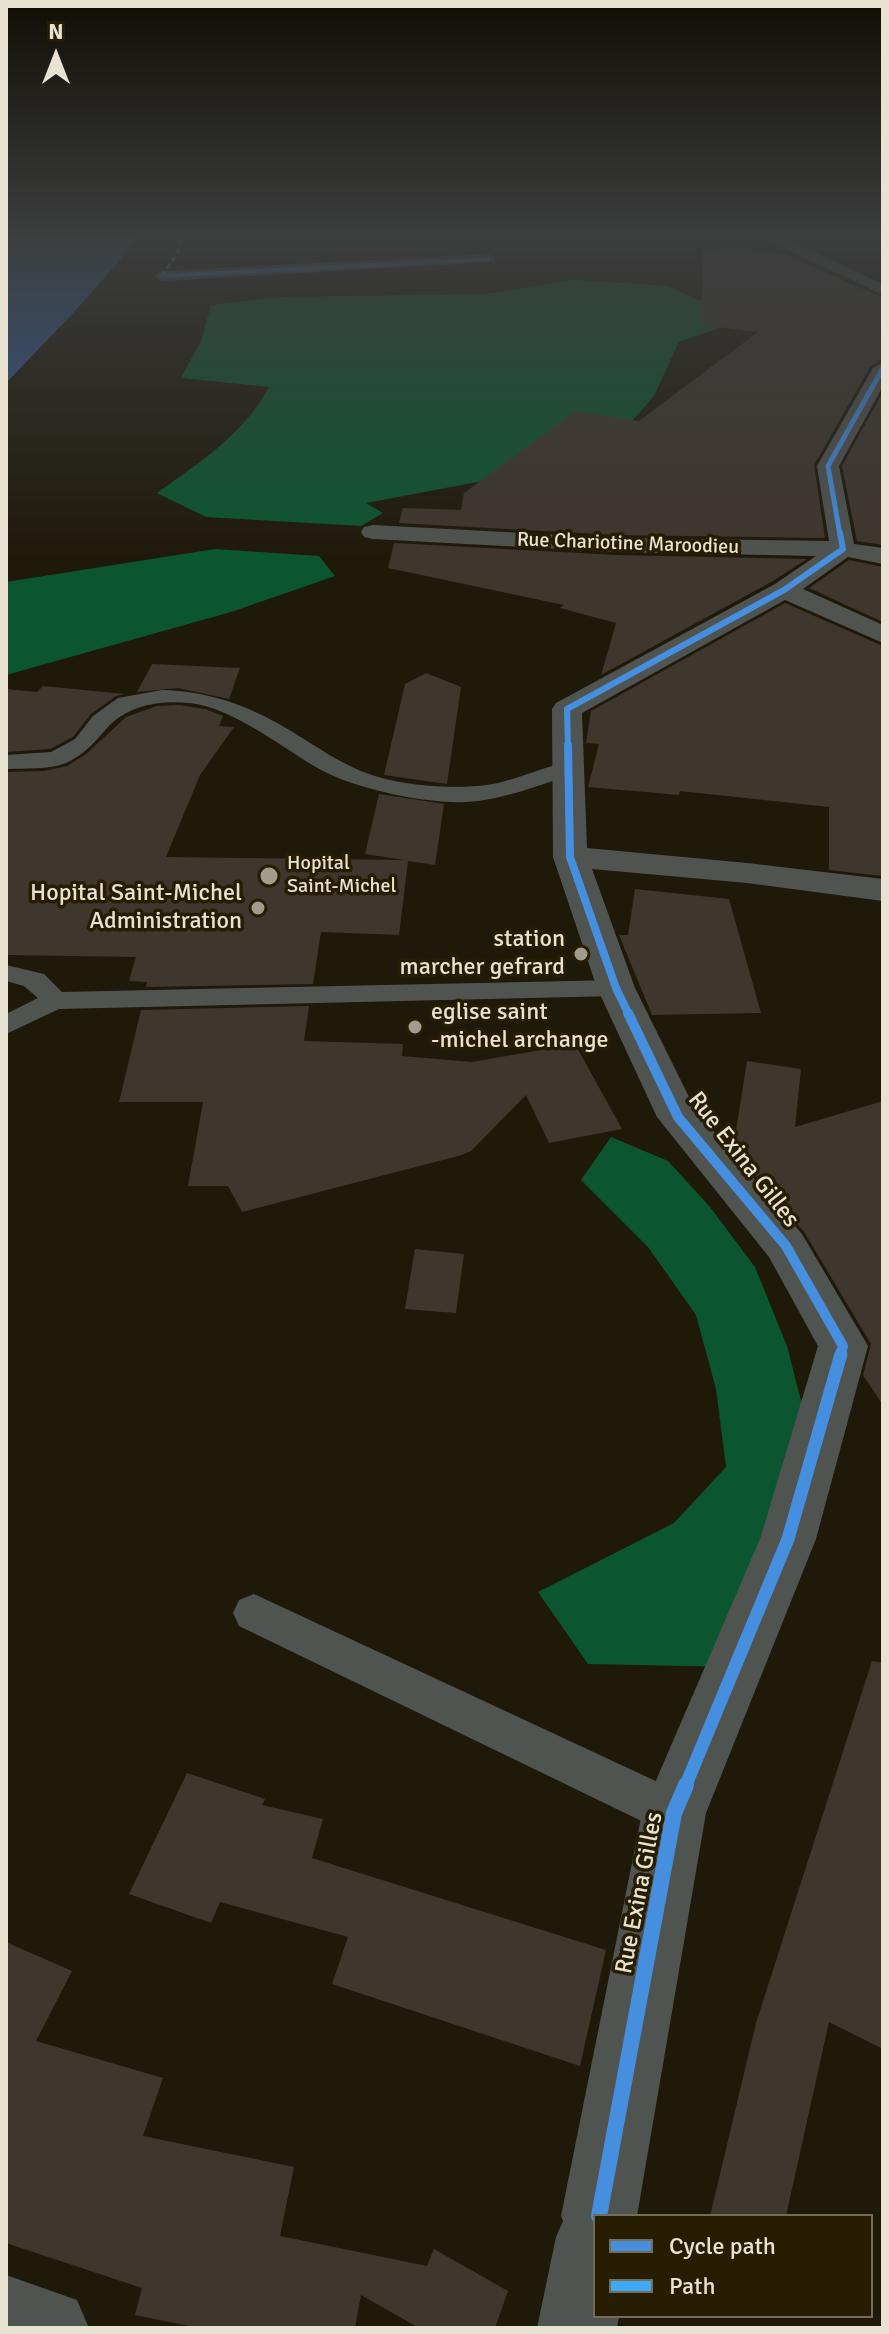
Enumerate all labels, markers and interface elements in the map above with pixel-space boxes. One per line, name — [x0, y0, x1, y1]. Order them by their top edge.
north arrow — [16, 16, 96, 96]
text: N — [48, 18, 64, 45]
street label: Rue Chariotine Maroodieu — [517, 528, 739, 560]
place label: Hopital Saint-Michel — [287, 852, 396, 899]
marker: Hopital Saint-Michel — [258, 865, 280, 887]
place label: Hopital Saint-Michel Administration — [30, 880, 242, 936]
marker: Hopital Saint-Michel Administration — [249, 899, 267, 917]
place label: station marcher gefrard — [400, 926, 565, 982]
marker: station marcher gefrard — [572, 945, 590, 963]
place label: eglise saint -michel archange — [431, 999, 609, 1055]
marker: eglise saint -michel archange — [406, 1018, 424, 1036]
street label: Rue Exina Gilles — [681, 1086, 805, 1234]
street label: Rue Exina Gilles — [610, 1810, 670, 1976]
legend — [593, 2214, 873, 2318]
text: Cycle path — [669, 2231, 776, 2261]
text: Path — [669, 2271, 715, 2301]

